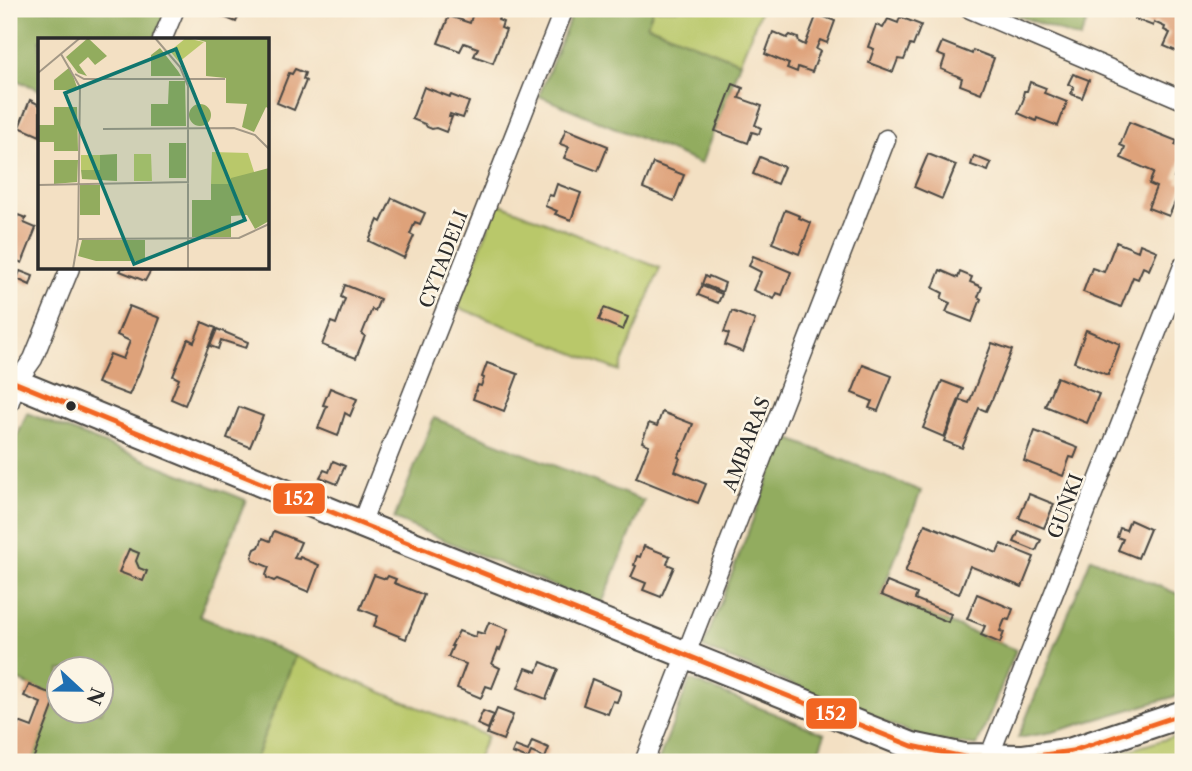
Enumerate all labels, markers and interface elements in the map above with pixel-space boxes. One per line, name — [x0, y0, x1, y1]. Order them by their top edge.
inset map — [38, 38, 270, 270]
street label: CYTADELI — [414, 207, 473, 311]
street label: AMBARAS — [718, 394, 775, 496]
unlabelled marker — [64, 399, 78, 413]
street label: GUŃKI — [1043, 471, 1088, 542]
line badge: 152 — [272, 482, 326, 515]
text: 152 — [284, 487, 314, 510]
north arrow — [46, 656, 116, 726]
text: N — [82, 684, 109, 708]
line badge: 152 — [805, 697, 858, 730]
text: 152 — [816, 702, 846, 725]

